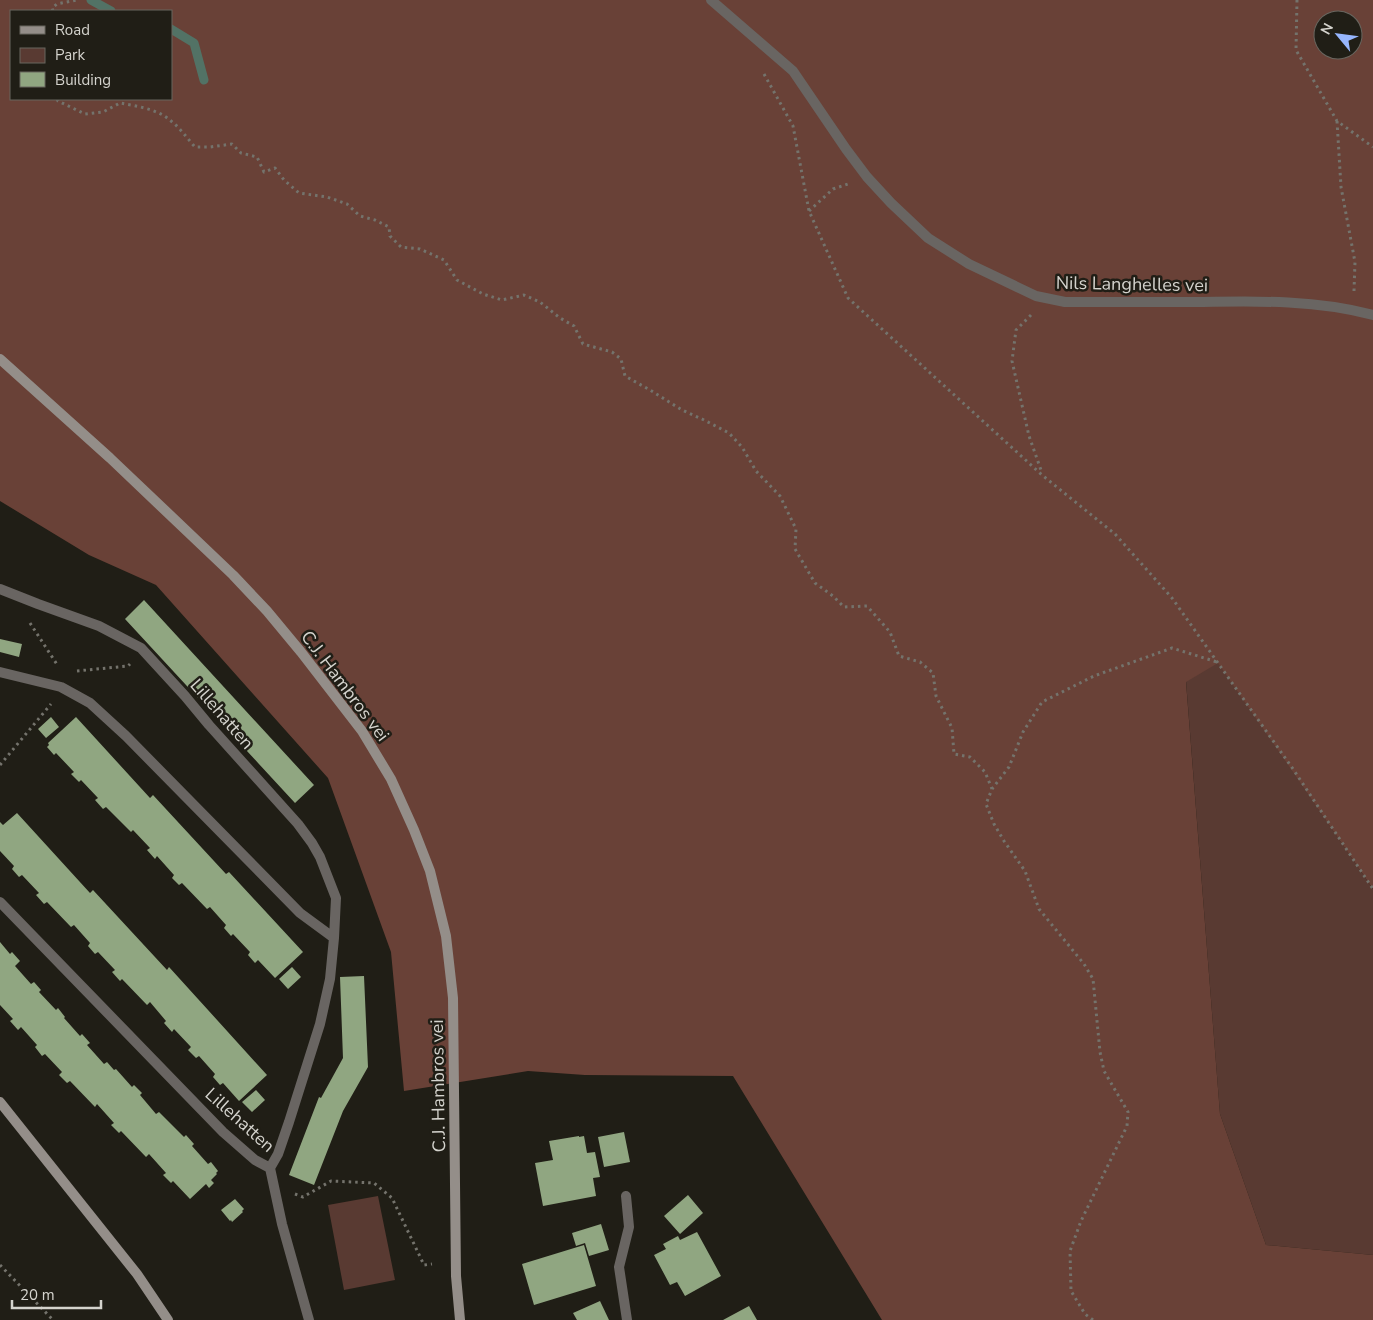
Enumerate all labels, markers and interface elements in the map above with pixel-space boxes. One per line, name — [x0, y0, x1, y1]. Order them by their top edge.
legend — [10, 10, 172, 100]
north arrow — [1313, 10, 1363, 60]
text: Road — [55, 20, 90, 40]
text: N — [1316, 20, 1338, 38]
text: Park — [55, 45, 85, 65]
text: Building — [55, 70, 111, 90]
street label: Nils Langhelles vei — [1056, 271, 1208, 297]
street label: C.J. Hambros vei — [295, 626, 395, 746]
street label: Lillehatten — [185, 674, 259, 754]
street label: C.J. Hambros vei — [425, 1019, 451, 1153]
street label: Lillehatten — [200, 1082, 280, 1158]
scale bar — [12, 1278, 101, 1310]
text: 20 m — [20, 1285, 55, 1305]

